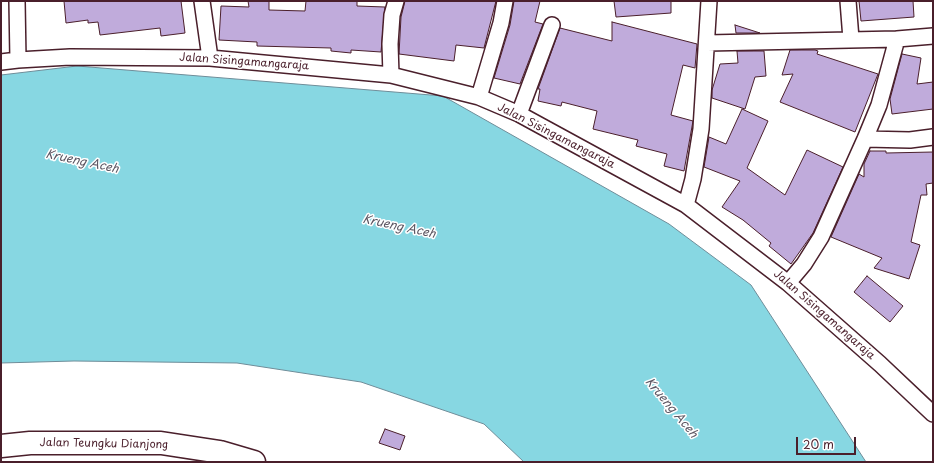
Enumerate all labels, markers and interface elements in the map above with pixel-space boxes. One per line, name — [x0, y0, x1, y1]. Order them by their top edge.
street label: Jalan Sisingamangaraja — [179, 51, 309, 73]
street label: Jalan Sisingamangaraja — [495, 101, 617, 171]
water label: Krueng Aceh — [44, 147, 120, 177]
water label: Krueng Aceh — [361, 212, 437, 242]
street label: Jalan Sisingamangaraja — [771, 267, 877, 363]
water label: Krueng Aceh — [642, 375, 700, 441]
scale bar — [798, 429, 858, 455]
text: 20 m — [803, 435, 834, 453]
street label: Jalan Teungku Dianjong — [40, 436, 168, 452]

